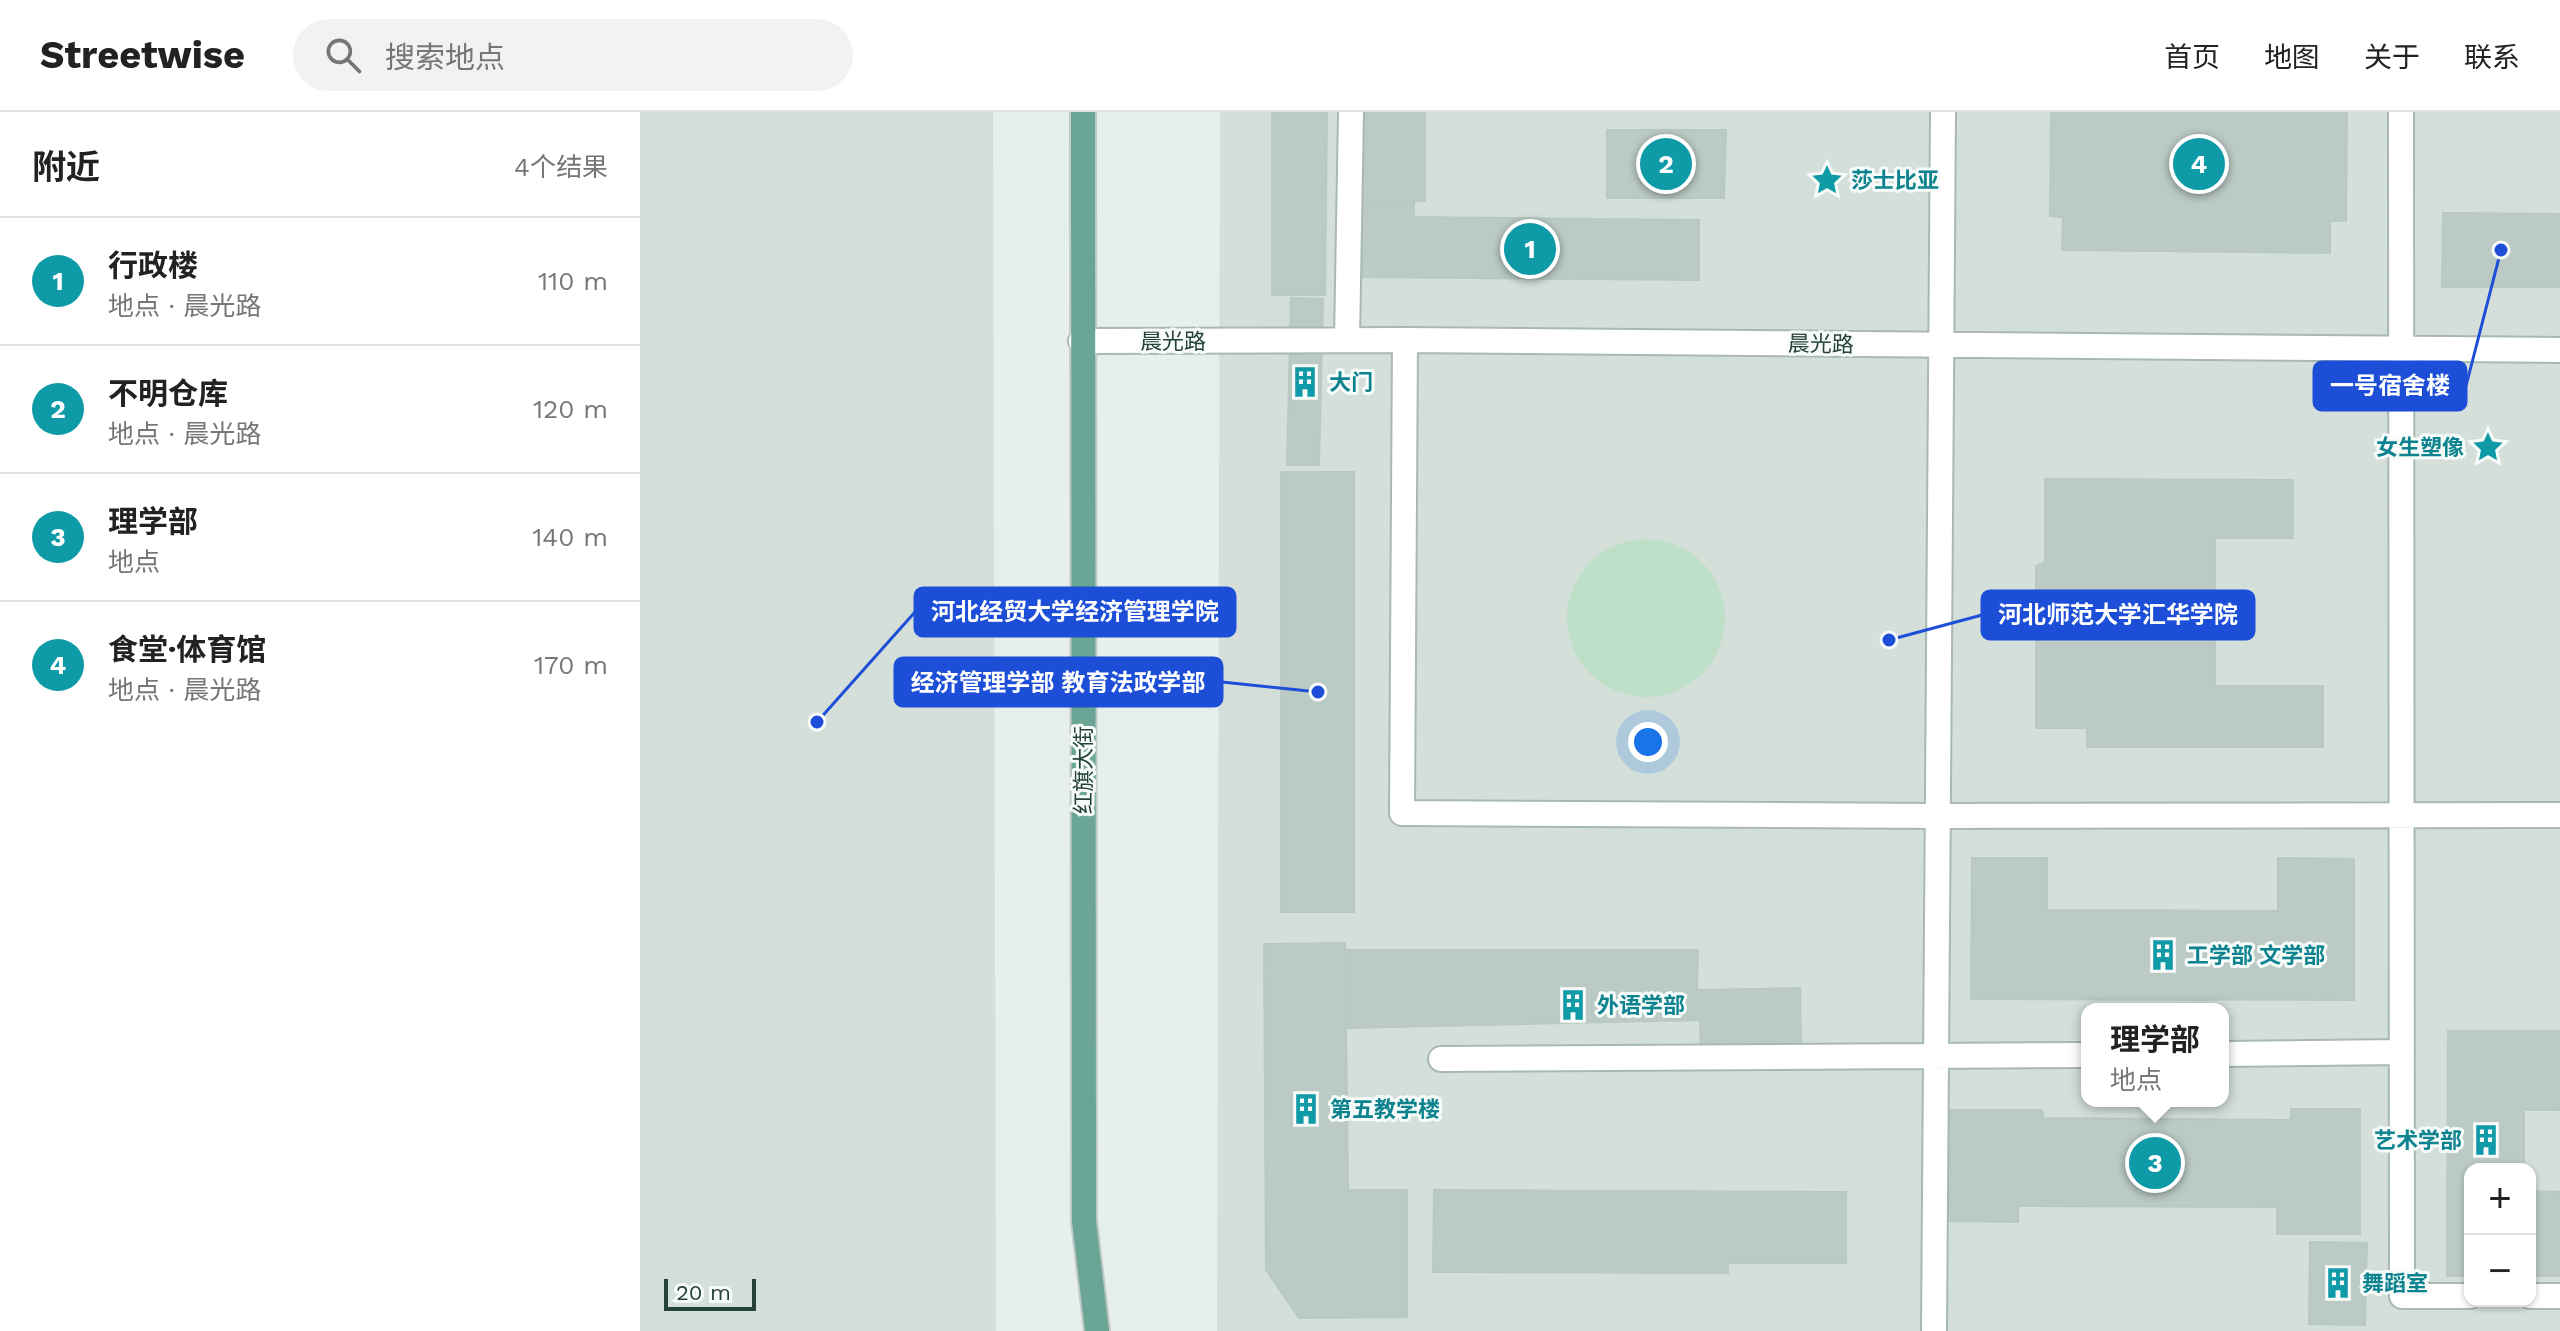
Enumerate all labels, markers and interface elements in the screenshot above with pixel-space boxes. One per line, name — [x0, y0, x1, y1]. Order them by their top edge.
search box — [293, 19, 853, 91]
text: Streetwise — [40, 33, 245, 77]
icon: search — [321, 33, 365, 77]
text: 搜索地点 — [385, 40, 505, 75]
text: 首页 — [2164, 41, 2220, 74]
text: 地图 — [2264, 41, 2320, 74]
text: 关于 — [2364, 41, 2420, 74]
text: 联系 — [2464, 41, 2520, 74]
pin: 2 — [1640, 134, 1692, 194]
pin: 4 — [2173, 134, 2225, 194]
text: 附近 — [32, 147, 100, 187]
text: 4个结果 — [514, 152, 608, 182]
place icon: 莎士比亚 — [1810, 163, 1844, 197]
place label: 莎士比亚 — [1851, 168, 1939, 193]
pin: 1 — [1504, 219, 1556, 279]
text: 行政楼 — [108, 248, 198, 283]
text: 1 — [52, 266, 64, 296]
text: 110 m — [538, 266, 608, 296]
text: 地点 · 晨光路 — [108, 291, 262, 321]
street label: 晨光路 — [1140, 329, 1206, 354]
street label: 晨光路 — [1788, 331, 1854, 357]
callout: 一号宿舍楼 — [2314, 362, 2466, 410]
building icon: 大门 — [1288, 365, 1322, 399]
place label: 大门 — [1329, 370, 1373, 395]
text: 一号宿舍楼 — [2330, 372, 2450, 400]
text: 不明仓库 — [108, 376, 228, 411]
text: 2 — [50, 394, 66, 424]
text: 120 m — [533, 394, 608, 424]
text: 地点 · 晨光路 — [108, 419, 262, 449]
place icon: 女生塑像 — [2471, 430, 2505, 464]
place label: 女生塑像 — [2376, 435, 2464, 460]
text: 理学部 — [108, 504, 198, 539]
text: 3 — [50, 522, 66, 552]
text: 140 m — [532, 522, 608, 552]
text: 地点 — [108, 547, 160, 577]
callout: 河北经贸大学经济管理学院 — [915, 588, 1235, 636]
callout: 河北师范大学汇华学院 — [1982, 591, 2254, 639]
text: 河北经贸大学经济管理学院 — [931, 598, 1219, 626]
text: 河北师范大学汇华学院 — [1998, 601, 2238, 629]
text: 食堂·体育馆 — [108, 632, 266, 667]
text: 4 — [50, 650, 66, 680]
text: 170 m — [534, 650, 608, 680]
callout: 经济管理学部 教育法政学部 — [895, 658, 1222, 706]
text: 经济管理学部 教育法政学部 — [911, 669, 1205, 697]
text: 地点 · 晨光路 — [108, 675, 262, 705]
your location — [1628, 722, 1668, 762]
street label: 红旗大街 — [1071, 726, 1096, 814]
building icon: 工学部 文学部 — [2146, 938, 2180, 972]
place label: 工学部 文学部 — [2187, 943, 2325, 968]
building icon: 外语学部 — [1556, 988, 1590, 1022]
place label: 外语学部 — [1597, 993, 1685, 1018]
popup — [2081, 1003, 2229, 1107]
text: 理学部 — [2110, 1022, 2200, 1057]
text: 地点 — [2110, 1065, 2162, 1095]
building icon: 第五教学楼 — [1289, 1092, 1323, 1126]
place label: 第五教学楼 — [1330, 1097, 1440, 1122]
building icon: 艺术学部 — [2469, 1123, 2503, 1157]
place label: 艺术学部 — [2374, 1128, 2462, 1153]
pin: 3 — [2129, 1133, 2181, 1193]
map controls — [2464, 1163, 2536, 1307]
button: + — [2464, 1163, 2536, 1235]
button: − — [2464, 1235, 2536, 1307]
building icon: 舞蹈室 — [2321, 1266, 2355, 1300]
place label: 舞蹈室 — [2362, 1271, 2428, 1296]
scale bar — [664, 1275, 756, 1311]
text: 20 m — [676, 1280, 731, 1305]

